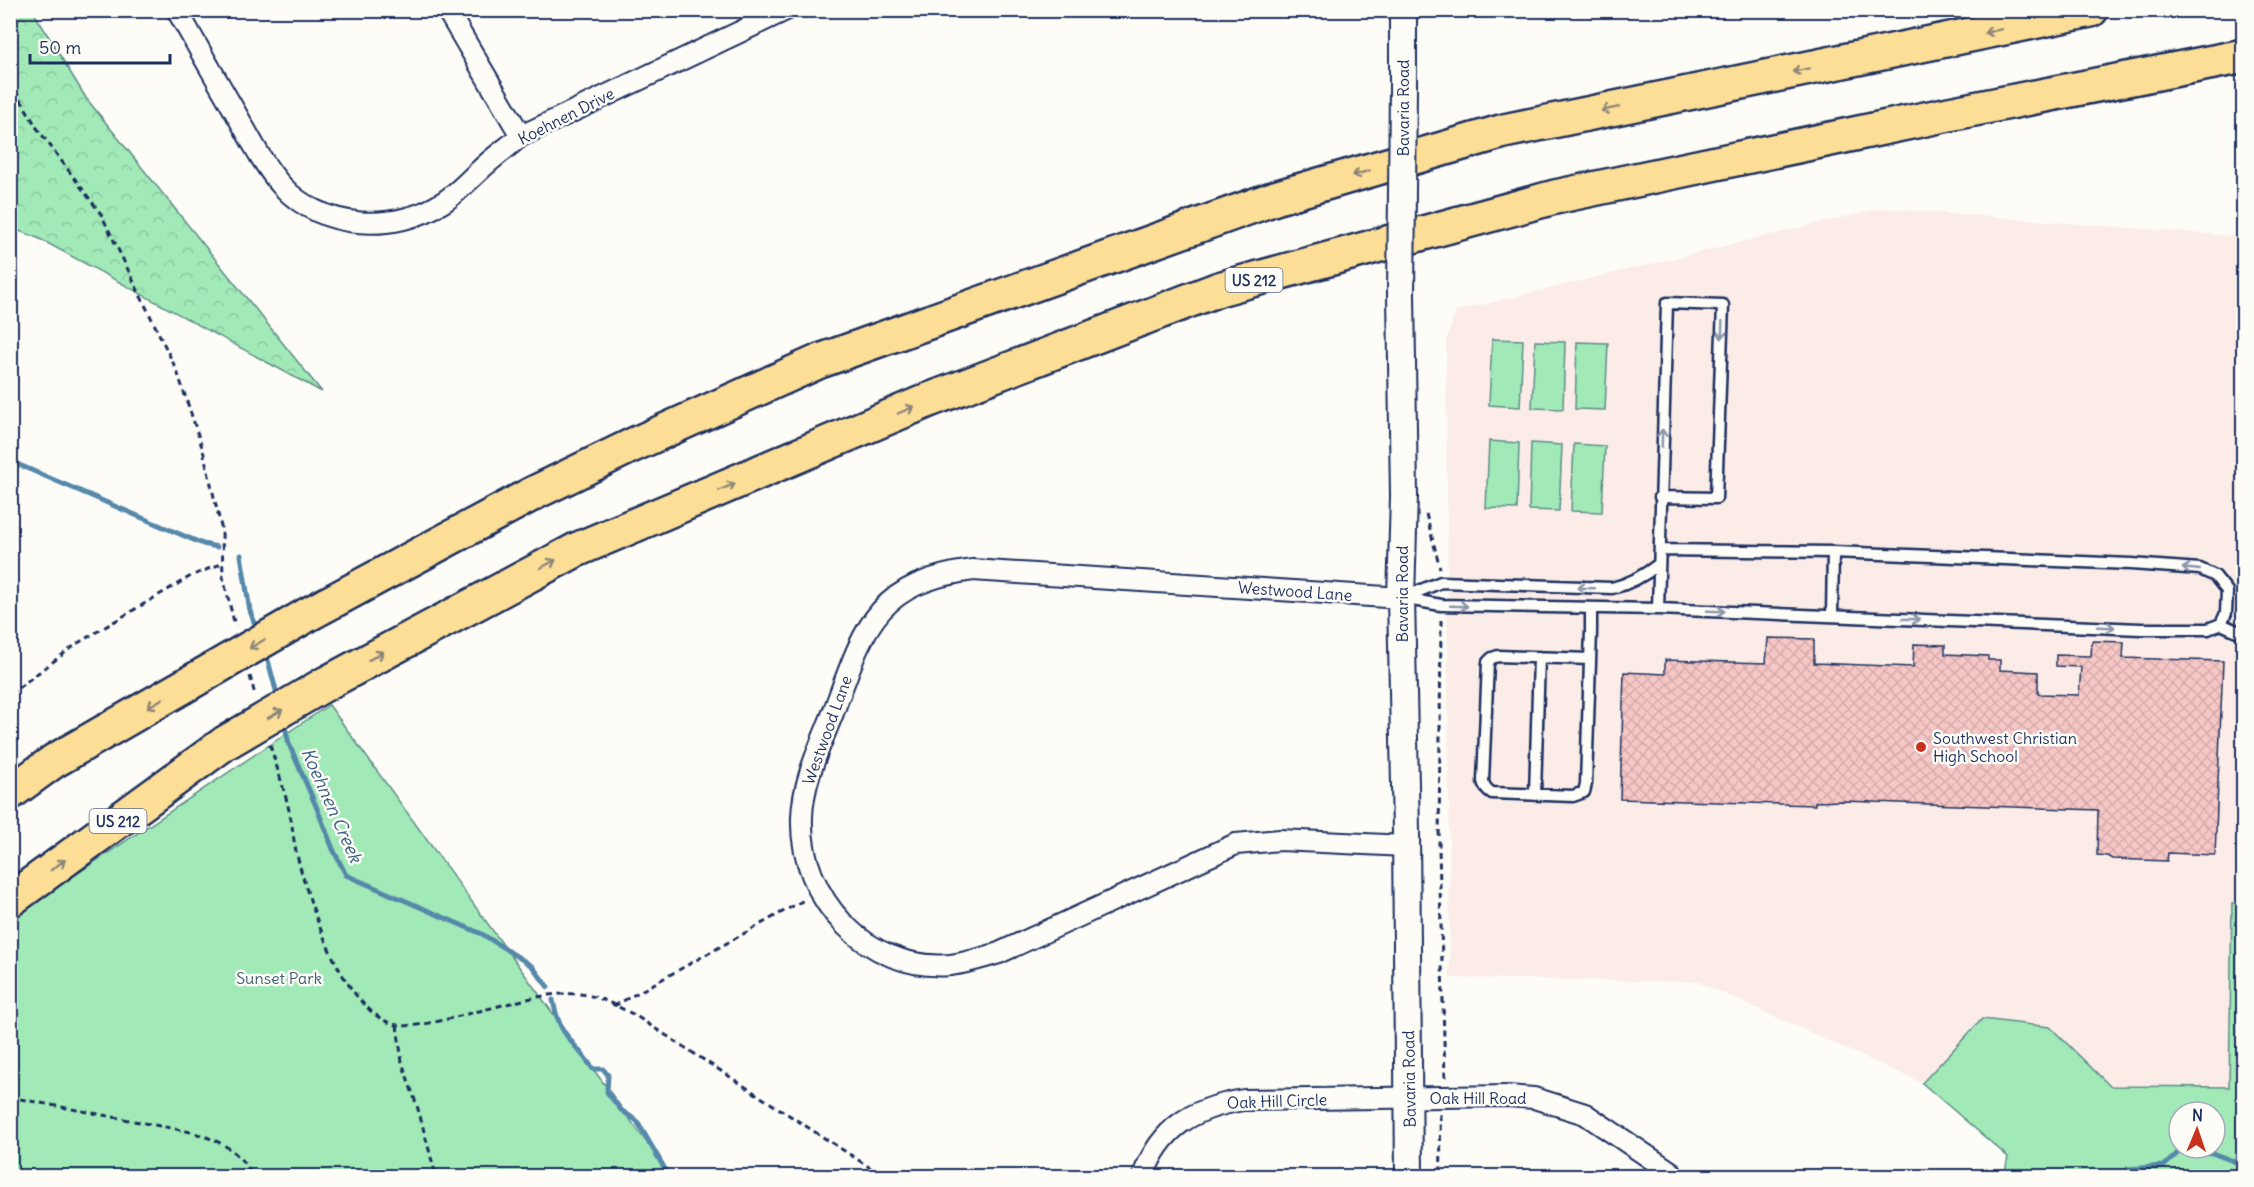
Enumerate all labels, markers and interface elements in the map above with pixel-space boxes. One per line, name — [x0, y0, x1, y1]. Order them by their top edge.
one-way arrow — [1983, 26, 2003, 37]
scale bar — [30, 27, 170, 65]
text: 50 m — [39, 36, 81, 59]
street label: Bavaria Road — [1393, 59, 1413, 157]
one-way arrow — [1792, 65, 1812, 76]
street label: Koehnen Drive — [515, 83, 617, 149]
one-way arrow — [1601, 104, 1621, 115]
one-way arrow — [1352, 168, 1371, 179]
road number: US 212 — [1226, 268, 1282, 292]
one-way arrow — [1716, 319, 1728, 339]
one-way arrow — [897, 404, 915, 415]
one-way arrow — [1657, 429, 1668, 449]
one-way arrow — [717, 481, 736, 492]
street label: Bavaria Road — [1392, 545, 1412, 643]
one-way arrow — [539, 558, 557, 570]
one-way arrow — [2182, 563, 2202, 574]
street label: Westwood Lane — [1237, 577, 1353, 605]
one-way arrow — [1577, 583, 1597, 594]
one-way arrow — [1449, 600, 1469, 612]
one-way arrow — [1706, 606, 1726, 617]
one-way arrow — [1900, 613, 1920, 625]
one-way arrow — [2095, 622, 2115, 633]
one-way arrow — [249, 638, 266, 650]
one-way arrow — [367, 650, 384, 662]
street label: Westwood Lane — [798, 673, 856, 787]
one-way arrow — [146, 698, 164, 709]
one-way arrow — [266, 707, 283, 719]
place label: Southwest Christian High School — [1933, 728, 2077, 766]
marker: Southwest Christian High School — [1914, 740, 1928, 754]
water label: Koehnen Creek — [296, 744, 368, 868]
road number: US 212 — [90, 809, 146, 833]
one-way arrow — [49, 859, 65, 871]
park label: Sunset Park — [236, 968, 322, 988]
street label: Bavaria Road — [1398, 1030, 1420, 1128]
street label: Oak Hill Road — [1429, 1088, 1527, 1108]
street label: Oak Hill Circle — [1226, 1089, 1328, 1113]
north arrow — [2167, 1100, 2227, 1160]
text: N — [2192, 1105, 2203, 1125]

